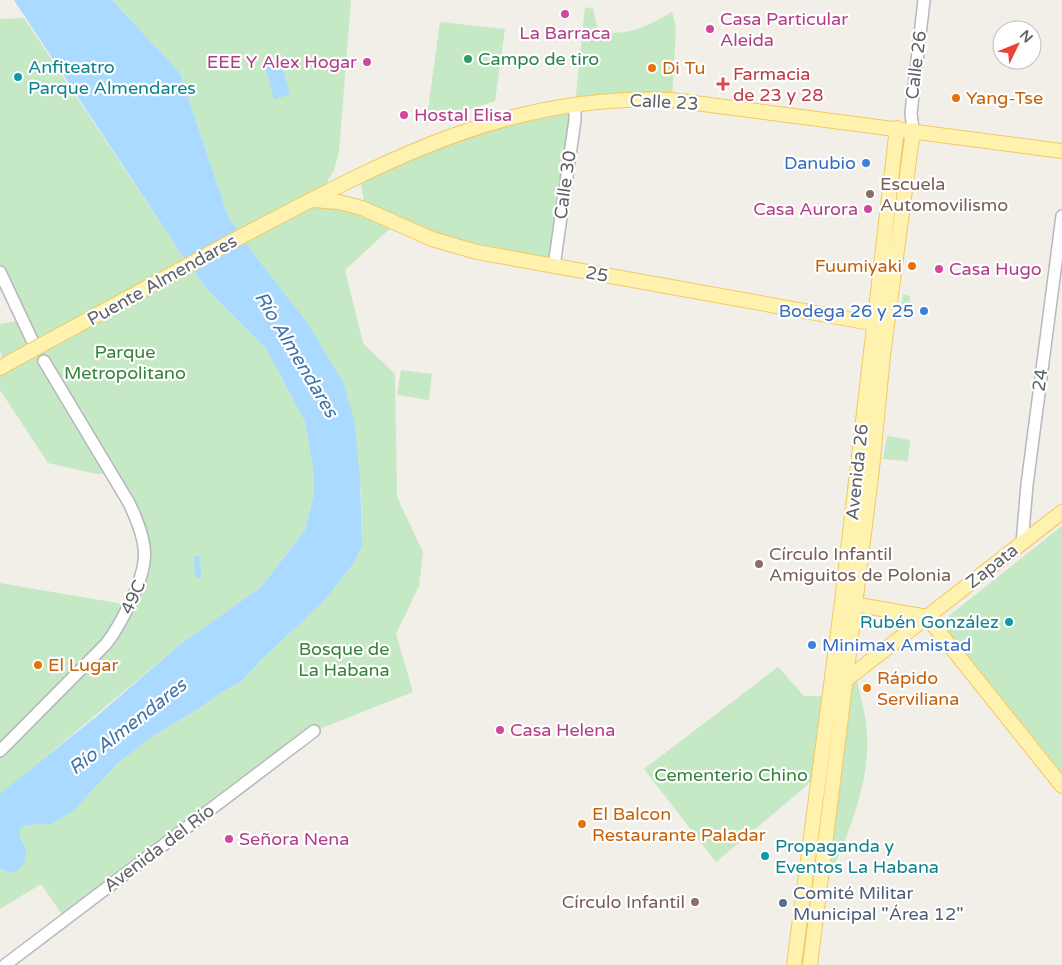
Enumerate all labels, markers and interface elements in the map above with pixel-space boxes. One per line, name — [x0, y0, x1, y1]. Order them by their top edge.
marker: La Barraca — [559, 8, 571, 20]
place label: Casa Particular Aleida — [720, 8, 848, 51]
north arrow — [992, 20, 1042, 70]
place label: La Barraca — [519, 22, 611, 44]
marker: Casa Particular Aleida — [704, 23, 716, 35]
text: N — [1016, 27, 1036, 46]
street label: Calle 26 — [901, 29, 931, 101]
place label: Campo de tiro — [478, 48, 599, 70]
place label: EEE Y Alex Hogar — [207, 51, 357, 73]
marker: Campo de tiro — [462, 53, 474, 65]
place label: Anfiteatro Parque Almendares — [28, 56, 196, 99]
marker: EEE Y Alex Hogar — [361, 56, 373, 68]
place label: Di Tu — [662, 57, 705, 79]
marker: Di Tu — [646, 62, 658, 74]
place label: Farmacia de 23 y 28 — [733, 63, 823, 106]
marker: Anfiteatro Parque Almendares — [12, 71, 24, 83]
marker: Farmacia de 23 y 28 — [717, 78, 729, 90]
place label: Yang-Tse — [966, 87, 1043, 109]
street label: Calle 23 — [629, 89, 699, 115]
marker: Yang-Tse — [950, 92, 962, 104]
place label: Hostal Elisa — [414, 104, 512, 126]
marker: Hostal Elisa — [398, 109, 410, 121]
street label: Calle 30 — [549, 149, 581, 221]
place label: Danubio — [784, 152, 856, 174]
marker: Danubio — [860, 157, 872, 169]
place label: Escuela Automovilismo — [880, 173, 1008, 216]
marker: Escuela Automovilismo — [864, 188, 876, 200]
place label: Casa Aurora — [753, 198, 858, 220]
marker: Casa Aurora — [862, 203, 874, 215]
street label: Puente Almendares — [83, 230, 241, 330]
place label: Fuumiyaki — [815, 255, 902, 277]
place label: Casa Hugo — [949, 258, 1042, 280]
marker: Fuumiyaki — [906, 260, 918, 272]
street label: 25 — [584, 261, 610, 287]
marker: Casa Hugo — [933, 263, 945, 275]
water label: Río Almendares — [250, 288, 343, 423]
place label: Bodega 26 y 25 — [779, 300, 914, 322]
marker: Bodega 26 y 25 — [918, 305, 930, 317]
park label: Parque Metropolitano — [64, 341, 186, 384]
street label: 24 — [1028, 367, 1052, 393]
street label: Avenida 26 — [841, 423, 873, 521]
street label: Zapata — [962, 539, 1022, 593]
place label: Círculo Infantil Amiguitos de Polonia — [769, 543, 951, 586]
marker: Círculo Infantil Amiguitos de Polonia — [753, 558, 765, 570]
street label: 49C — [116, 576, 150, 618]
place label: Rubén González — [860, 611, 999, 633]
marker: Rubén González — [1003, 616, 1015, 628]
place label: Minimax Amistad — [822, 634, 971, 656]
park label: Bosque de La Habana — [298, 638, 390, 681]
marker: Minimax Amistad — [806, 639, 818, 651]
place label: El Lugar — [48, 654, 118, 676]
marker: El Lugar — [32, 659, 44, 671]
place label: Rápido Serviliana — [877, 667, 959, 710]
water label: Río Almendares — [65, 673, 192, 779]
marker: Rápido Serviliana — [861, 682, 873, 694]
place label: Casa Helena — [510, 719, 615, 741]
marker: Casa Helena — [494, 724, 506, 736]
park label: Cementerio Chino — [654, 764, 808, 786]
street label: Avenida del Río — [99, 799, 219, 897]
place label: El Balcon Restaurante Paladar — [592, 803, 766, 846]
marker: El Balcon Restaurante Paladar — [576, 818, 588, 830]
place label: Señora Nena — [239, 828, 349, 850]
marker: Señora Nena — [223, 833, 235, 845]
place label: Propaganda y Eventos La Habana — [775, 835, 939, 878]
marker: Propaganda y Eventos La Habana — [759, 850, 771, 862]
place label: Comité Militar Municipal "Área 12" — [793, 882, 964, 925]
place label: Círculo Infantil — [562, 891, 685, 913]
marker: Círculo Infantil — [689, 896, 701, 908]
marker: Comité Militar Municipal "Área 12" — [777, 897, 789, 909]

